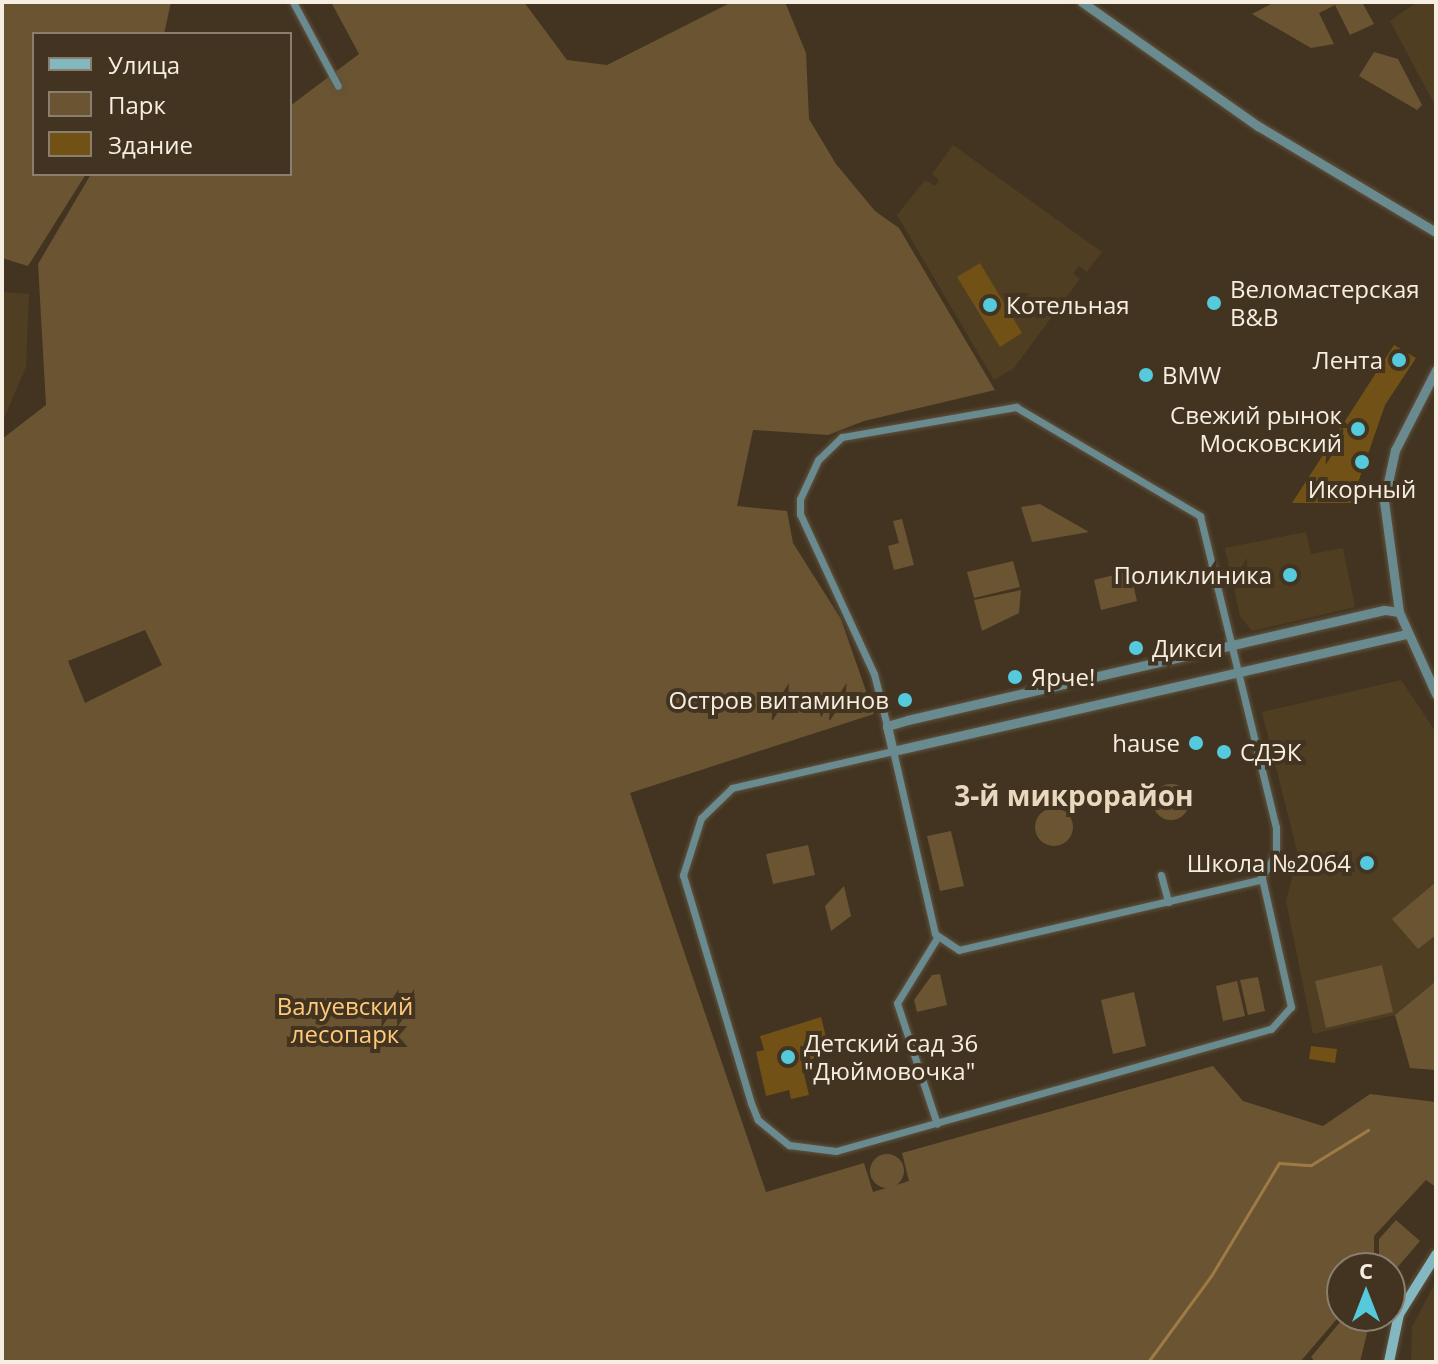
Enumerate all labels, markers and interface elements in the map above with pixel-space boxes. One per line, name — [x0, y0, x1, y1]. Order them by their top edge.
legend — [32, 32, 292, 176]
text: Улица — [108, 48, 180, 81]
text: Парк — [108, 88, 166, 121]
text: Здание — [108, 128, 193, 161]
place label: Веломастерская B&B — [1230, 275, 1420, 331]
place label: Котельная — [1006, 291, 1130, 319]
marker: Веломастерская B&B — [1205, 294, 1223, 312]
marker: Котельная — [981, 296, 999, 314]
place label: Лента — [1313, 346, 1383, 374]
marker: Лента — [1390, 351, 1408, 369]
place label: BMW — [1162, 361, 1221, 389]
marker: BMW — [1137, 366, 1155, 384]
place label: Свежий рынок Московский — [1170, 401, 1342, 457]
marker: Свежий рынок Московский — [1349, 420, 1367, 438]
marker: Икорный — [1353, 453, 1371, 471]
place label: Икорный — [1308, 475, 1416, 503]
place label: Поликлиника — [1114, 561, 1272, 589]
marker: Поликлиника — [1279, 564, 1301, 586]
place label: Дикси — [1152, 634, 1223, 662]
marker: Дикси — [1127, 639, 1145, 657]
place label: Ярче! — [1031, 663, 1095, 691]
marker: Ярче! — [1006, 668, 1024, 686]
place label: Остров витаминов — [668, 686, 889, 714]
marker: Остров витаминов — [896, 691, 914, 709]
place label: hause — [1112, 729, 1180, 757]
marker: hause — [1187, 734, 1205, 752]
place label: СДЭК — [1240, 738, 1301, 766]
marker: СДЭК — [1215, 743, 1233, 761]
district label: 3-й микрорайон — [954, 778, 1194, 812]
place label: Школа №2064 — [1187, 849, 1351, 877]
marker: Школа №2064 — [1358, 854, 1376, 872]
park label: Валуевский лесопарк — [277, 992, 413, 1048]
place label: Детский сад 36 "Дюймовочка" — [804, 1029, 978, 1085]
marker: Детский сад 36 "Дюймовочка" — [779, 1048, 797, 1066]
north arrow — [1326, 1252, 1406, 1332]
text: С — [1359, 1255, 1373, 1285]

